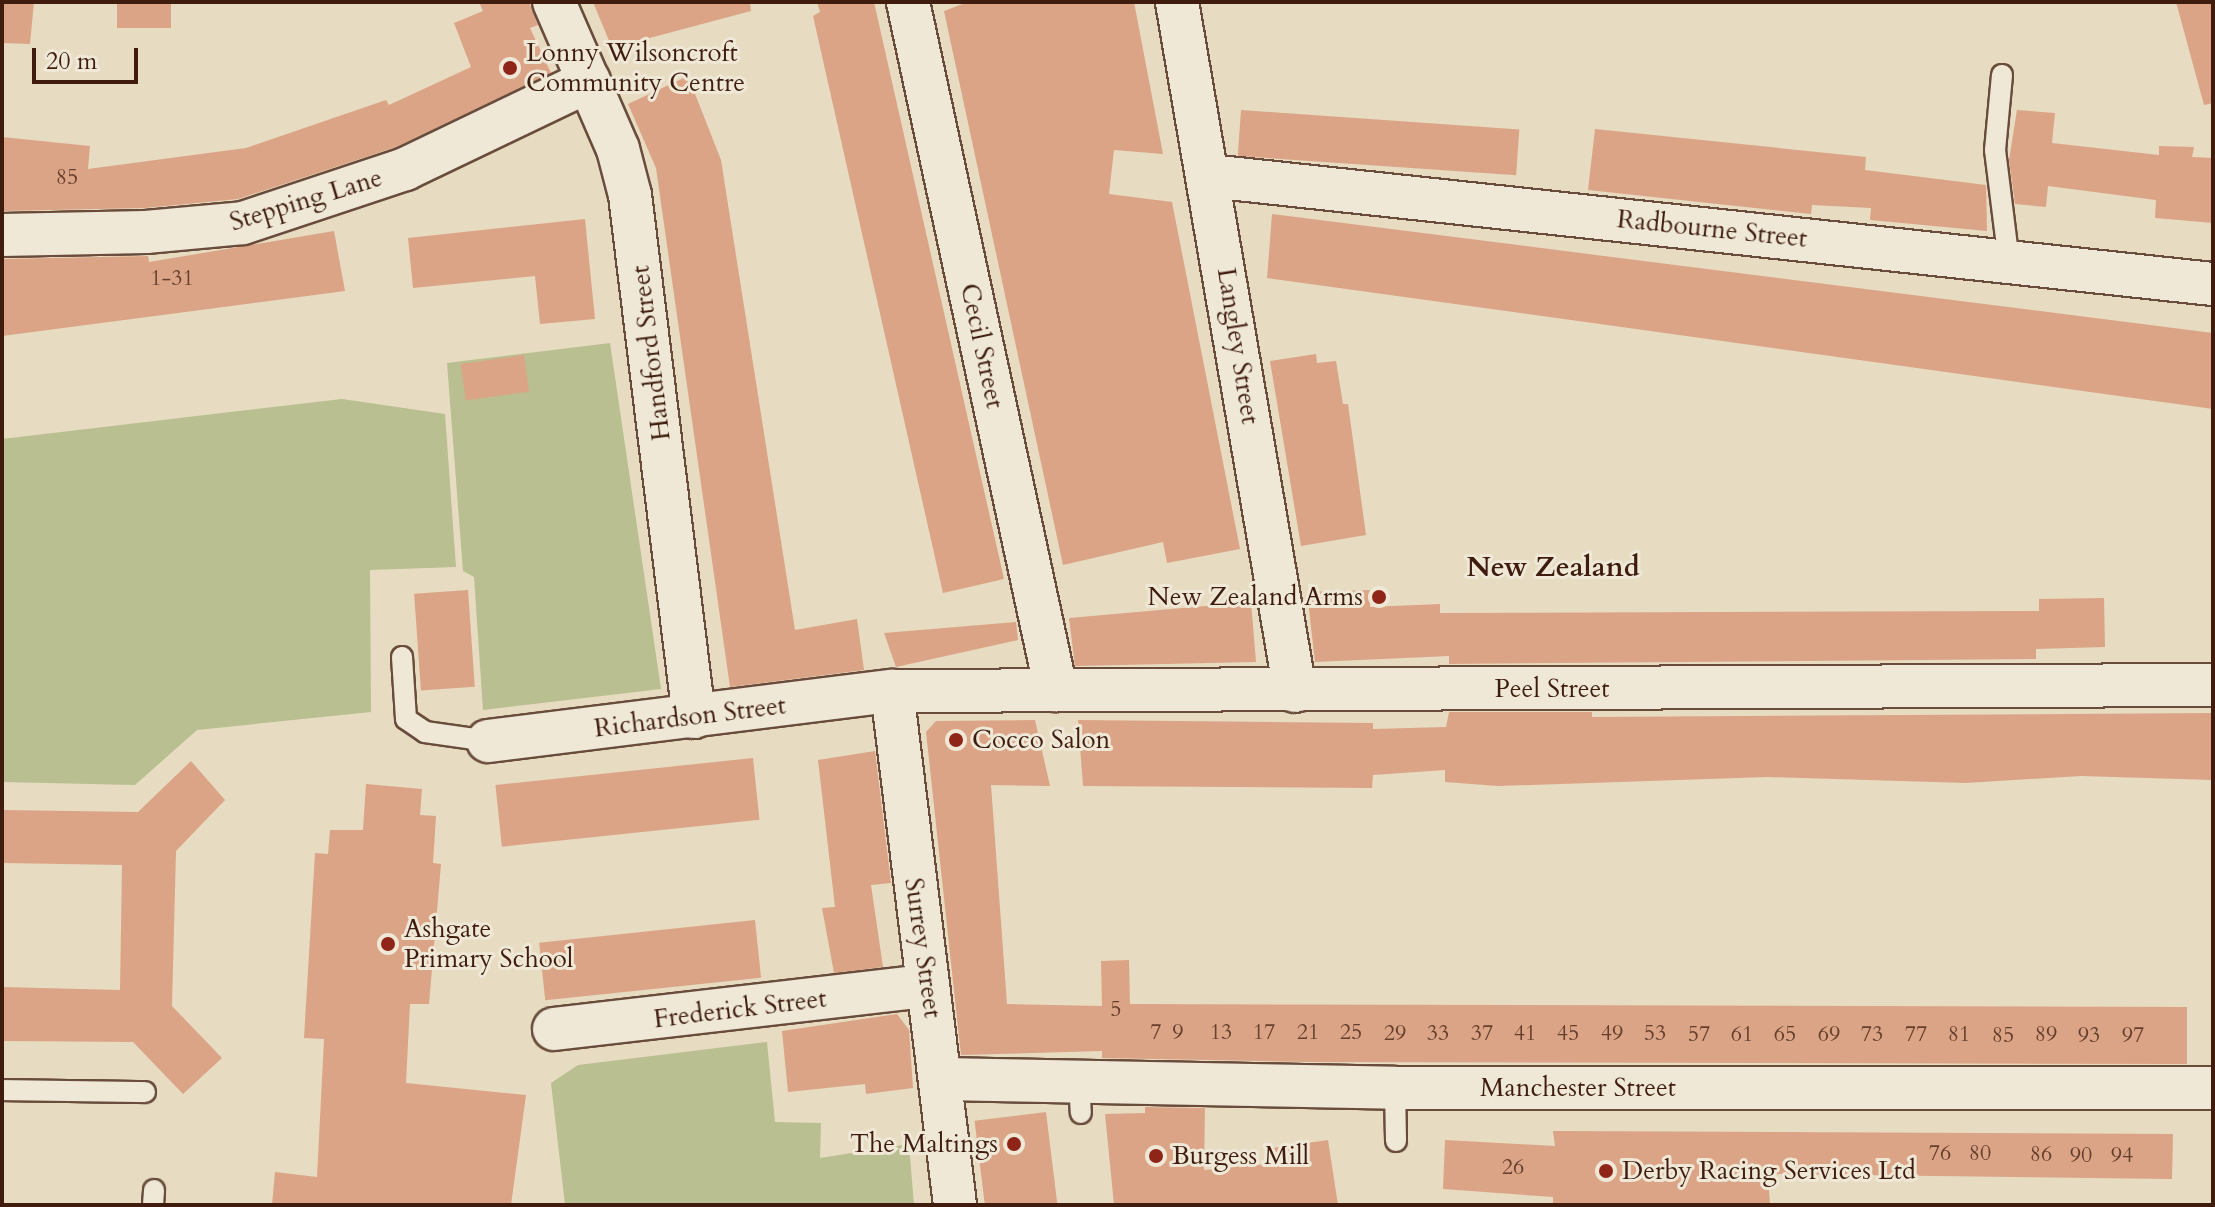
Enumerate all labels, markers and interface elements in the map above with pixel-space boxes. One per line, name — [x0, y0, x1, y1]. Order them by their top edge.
scale bar — [36, 32, 142, 82]
place label: Lonny Wilsoncroft Community Centre — [526, 37, 745, 98]
text: 20 m — [46, 45, 97, 78]
marker: Lonny Wilsoncroft Community Centre — [501, 59, 519, 77]
street label: Stepping Lane — [226, 162, 386, 238]
house number: 85 — [56, 165, 78, 191]
street label: Radbourne Street — [1615, 204, 1809, 254]
street label: Handford Street — [625, 264, 677, 442]
house number: 1-31 — [150, 266, 194, 292]
street label: Langley Street — [1210, 266, 1266, 426]
street label: Cecil Street — [954, 281, 1010, 411]
district label: New Zealand — [1466, 550, 1640, 584]
place label: New Zealand Arms — [1147, 581, 1363, 613]
marker: New Zealand Arms — [1370, 588, 1388, 606]
street label: Peel Street — [1494, 673, 1610, 705]
street label: Richardson Street — [592, 690, 788, 744]
place label: Cocco Salon — [972, 724, 1110, 756]
marker: Cocco Salon — [947, 731, 965, 749]
street label: Surrey Street — [898, 876, 948, 1020]
place label: Ashgate Primary School — [404, 913, 573, 974]
marker: Ashgate Primary School — [379, 935, 397, 953]
street label: Frederick Street — [652, 983, 828, 1035]
house number: 5 — [1110, 997, 1122, 1023]
house number: 7 — [1150, 1020, 1162, 1046]
house number: 9 — [1172, 1020, 1184, 1046]
house number: 13 — [1210, 1020, 1232, 1046]
house number: 17 — [1253, 1020, 1275, 1046]
house number: 21 — [1297, 1020, 1319, 1046]
house number: 25 — [1340, 1020, 1362, 1046]
house number: 29 — [1384, 1021, 1406, 1047]
house number: 33 — [1427, 1021, 1449, 1047]
house number: 37 — [1471, 1021, 1493, 1047]
house number: 41 — [1514, 1021, 1536, 1047]
house number: 45 — [1557, 1021, 1579, 1047]
house number: 49 — [1601, 1021, 1623, 1047]
house number: 53 — [1644, 1021, 1666, 1047]
house number: 57 — [1688, 1022, 1710, 1048]
house number: 61 — [1731, 1022, 1753, 1048]
house number: 65 — [1774, 1022, 1796, 1048]
house number: 69 — [1818, 1022, 1840, 1048]
house number: 73 — [1861, 1022, 1883, 1048]
house number: 77 — [1905, 1022, 1927, 1048]
house number: 81 — [1948, 1022, 1970, 1048]
house number: 89 — [2035, 1022, 2057, 1048]
house number: 85 — [1992, 1023, 2014, 1049]
house number: 93 — [2078, 1023, 2100, 1049]
house number: 97 — [2122, 1023, 2144, 1049]
street label: Manchester Street — [1480, 1072, 1676, 1104]
place label: The Maltings — [850, 1128, 998, 1160]
marker: The Maltings — [1005, 1135, 1023, 1153]
place label: Burgess Mill — [1172, 1140, 1309, 1172]
house number: 76 — [1929, 1141, 1951, 1167]
house number: 80 — [1969, 1141, 1991, 1167]
house number: 86 — [2030, 1142, 2052, 1168]
house number: 90 — [2070, 1143, 2092, 1169]
house number: 94 — [2111, 1143, 2133, 1169]
marker: Burgess Mill — [1147, 1147, 1165, 1165]
house number: 26 — [1502, 1155, 1524, 1181]
place label: Derby Racing Services Ltd — [1622, 1155, 1916, 1187]
marker: Derby Racing Services Ltd — [1597, 1162, 1615, 1180]

